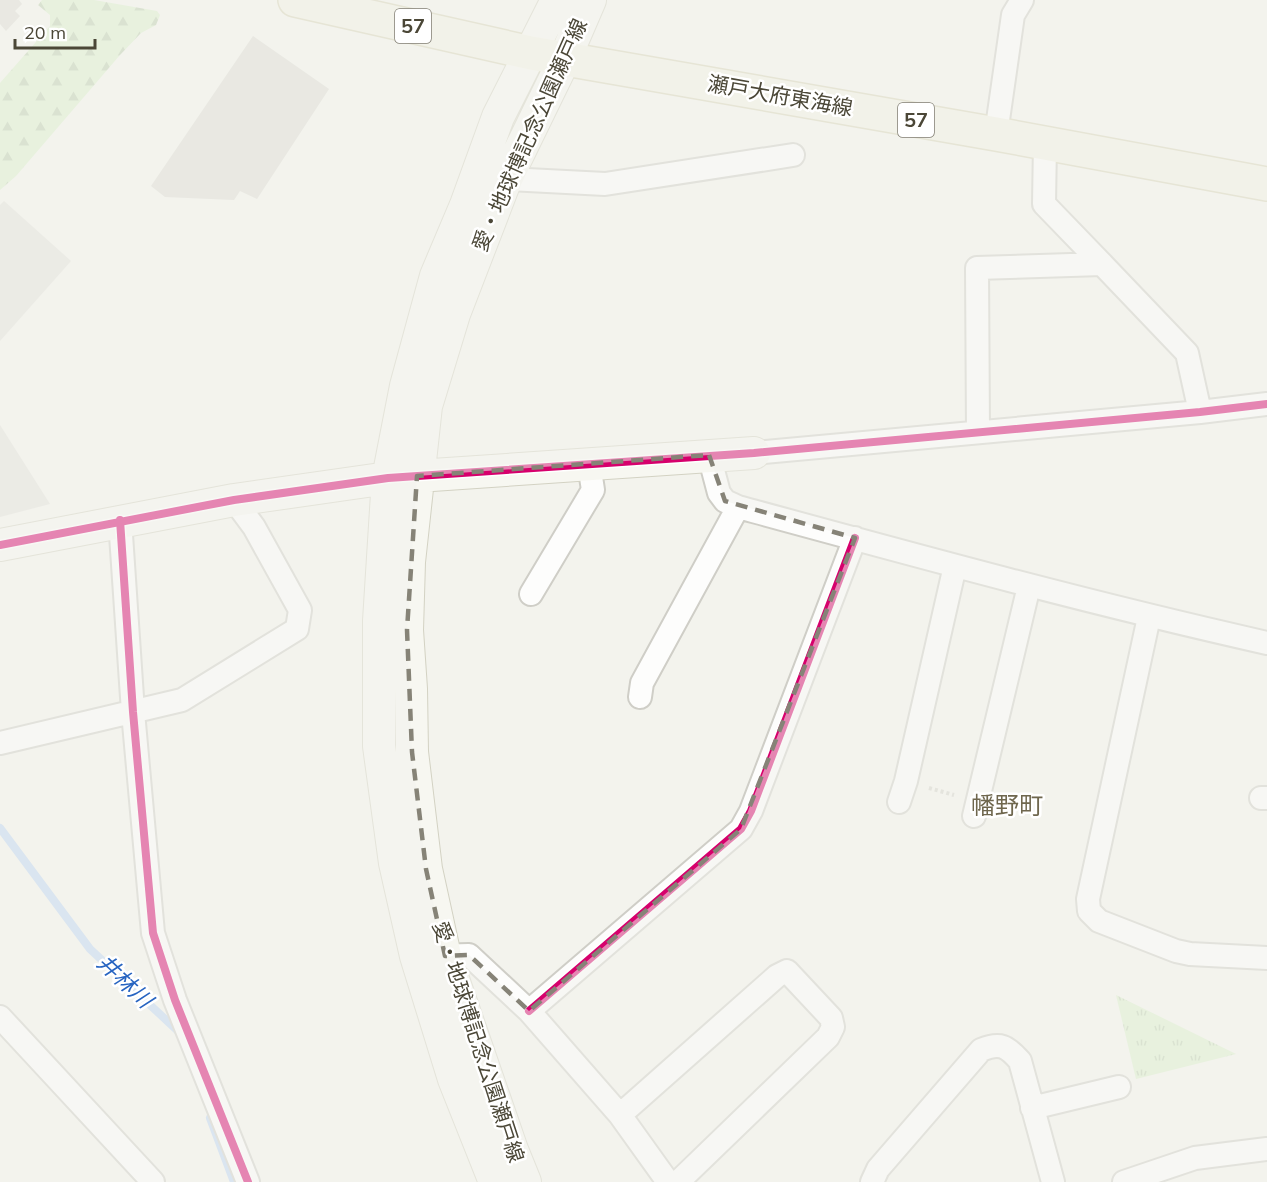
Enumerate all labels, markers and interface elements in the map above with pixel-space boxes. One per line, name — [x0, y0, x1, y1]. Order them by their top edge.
road number: 57 — [395, 9, 431, 43]
scale bar — [15, 12, 94, 50]
street label: 愛・地球博記念公園瀬戸線 — [466, 14, 592, 255]
text: 20 m — [24, 21, 66, 44]
street label: 瀬戸大府東海線 — [706, 69, 855, 121]
road number: 57 — [898, 103, 934, 137]
district label: 幡野町 — [971, 790, 1043, 820]
street label: 愛・地球博記念公園瀬戸線 — [428, 918, 530, 1166]
water label: 井林川 — [91, 948, 160, 1015]

